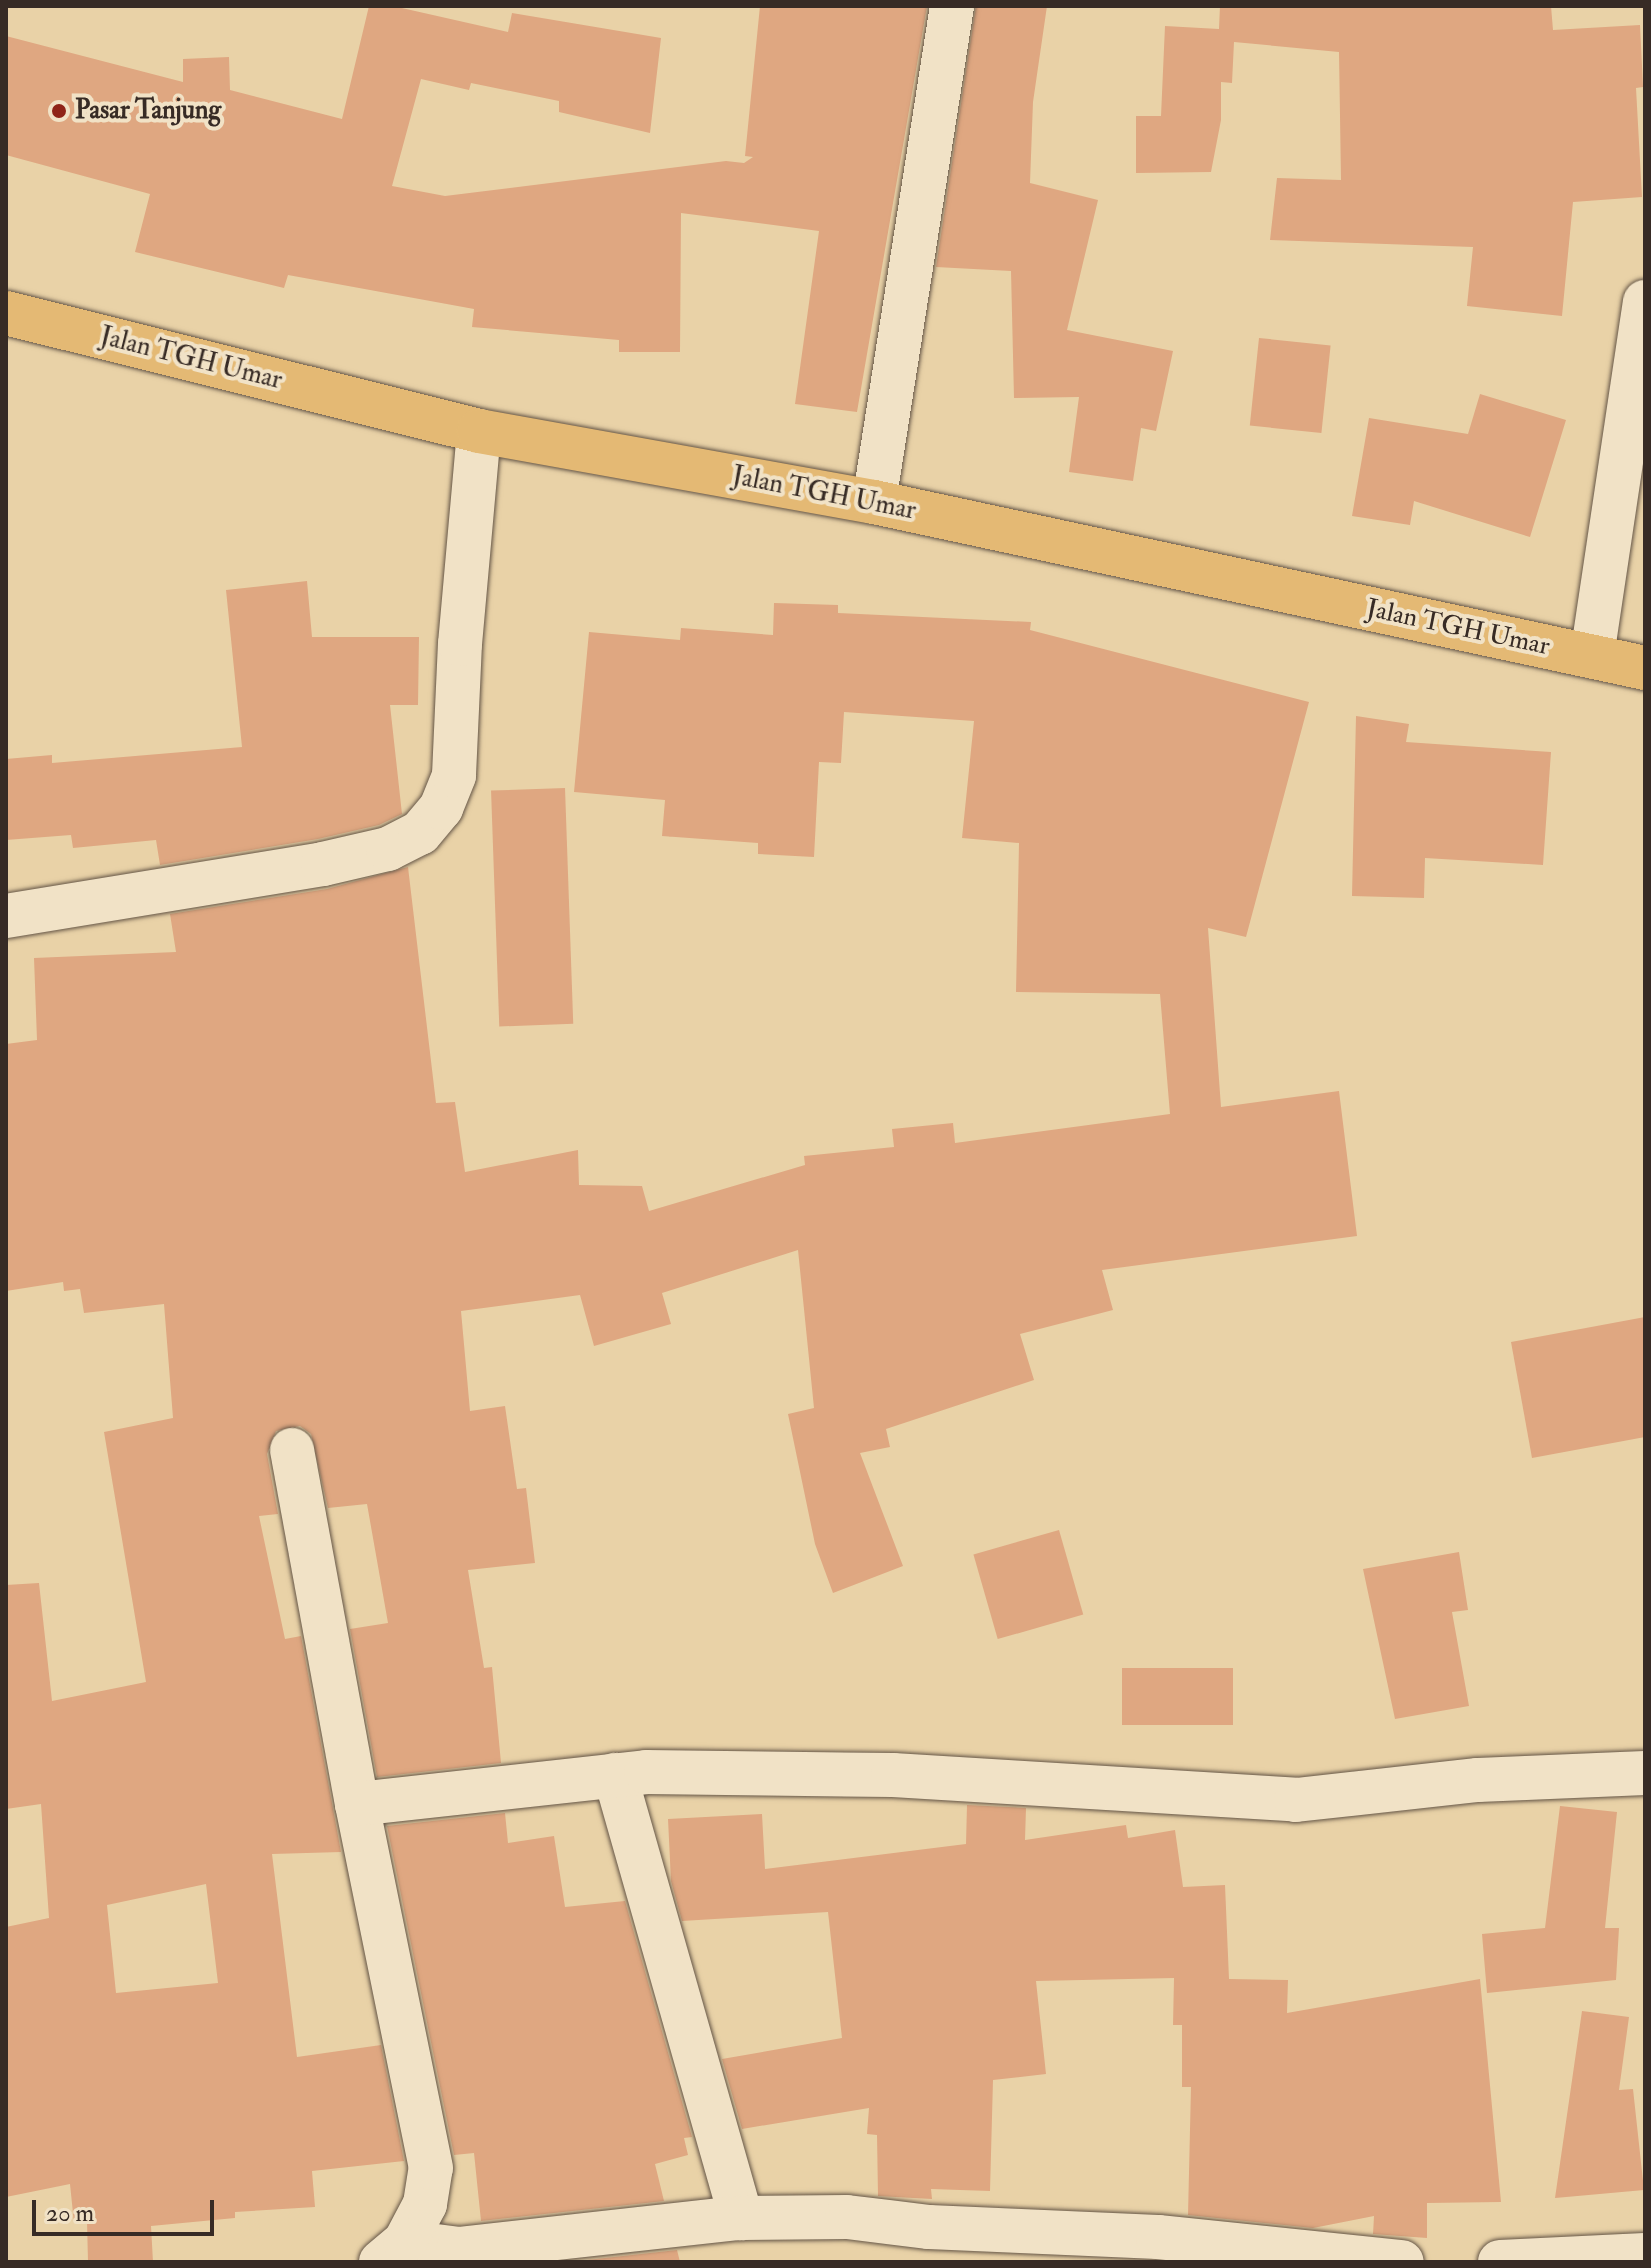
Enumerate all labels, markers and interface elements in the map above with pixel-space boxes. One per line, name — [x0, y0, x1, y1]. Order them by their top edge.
place label: Pasar Tanjung — [75, 95, 221, 127]
marker: Pasar Tanjung — [50, 102, 68, 120]
street label: Jalan TGH Umar — [97, 321, 285, 397]
street label: Jalan TGH Umar — [729, 461, 919, 527]
street label: Jalan TGH Umar — [1364, 593, 1552, 663]
scale bar — [36, 2184, 218, 2234]
text: 20 m — [46, 2198, 94, 2229]

